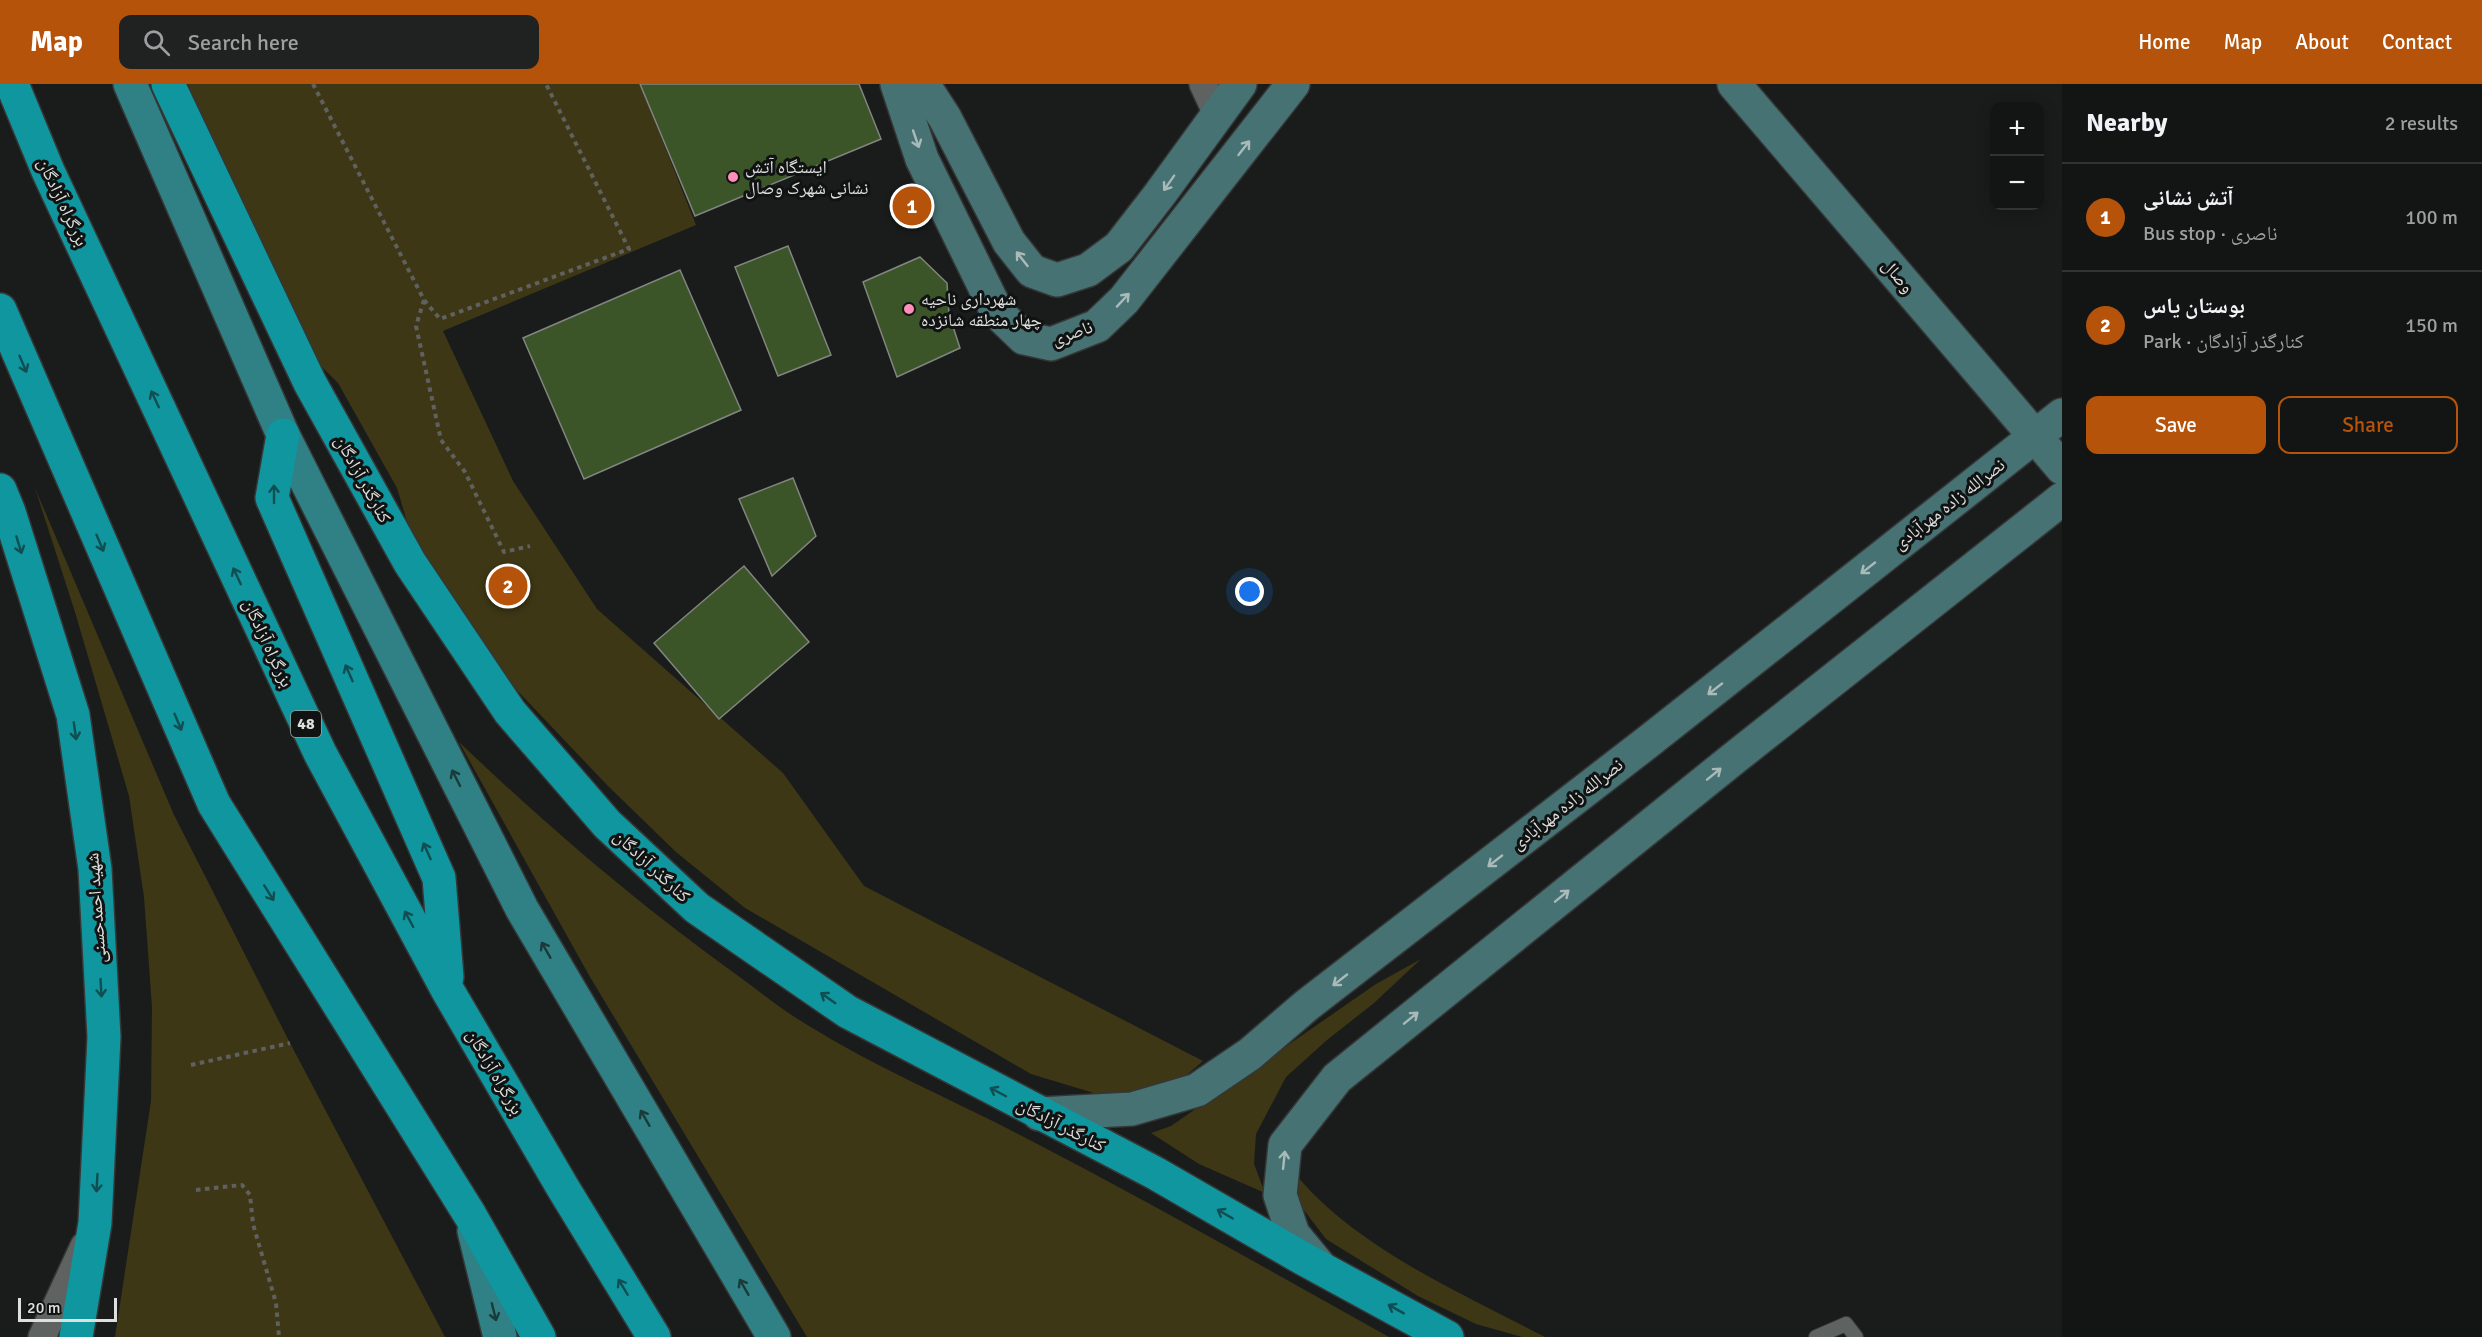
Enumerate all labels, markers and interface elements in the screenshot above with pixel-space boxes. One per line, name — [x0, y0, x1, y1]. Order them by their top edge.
search box — [119, 15, 539, 69]
text: Map — [30, 25, 83, 59]
icon: search — [140, 26, 173, 59]
text: Search here — [188, 29, 299, 56]
text: Home — [2138, 29, 2191, 55]
text: Map — [2224, 29, 2262, 55]
text: About — [2295, 29, 2349, 55]
text: Contact — [2382, 29, 2452, 55]
map controls — [1990, 102, 2044, 210]
button: + — [1990, 102, 2044, 156]
text: Nearby — [2086, 107, 2167, 139]
text: 2 results — [2385, 111, 2458, 136]
one-way arrow — [911, 130, 922, 149]
one-way arrow — [1237, 140, 1250, 156]
street label: بزرگراه آزادگان — [33, 154, 93, 250]
place label: ایستگاه آتش نشانی شهرک وصال — [745, 156, 869, 199]
button: − — [1990, 156, 2044, 210]
marker: ایستگاه آتش نشانی شهرک وصال — [726, 170, 740, 184]
one-way arrow — [1162, 174, 1175, 190]
pin: 1 — [892, 184, 932, 228]
text: آتش نشانی — [2143, 184, 2233, 211]
text: 1 — [2100, 205, 2111, 230]
text: 100 m — [2405, 205, 2458, 230]
text: Bus stop · ناصری — [2143, 221, 2277, 246]
one-way arrow — [1016, 251, 1029, 267]
street label: وصال — [1877, 254, 1919, 298]
place label: شهرداری ناحیه چهار منطقه شانزده — [921, 288, 1042, 331]
text: بوستان یاس — [2143, 292, 2245, 319]
one-way arrow — [1116, 293, 1130, 308]
marker: شهرداری ناحیه چهار منطقه شانزده — [902, 302, 916, 316]
text: 2 — [2100, 313, 2111, 338]
text: 150 m — [2405, 313, 2458, 338]
street label: ناصری — [1048, 315, 1096, 351]
text: Park · کنارگذر آزادگان — [2143, 329, 2304, 354]
one-way arrow — [18, 354, 29, 372]
one-way arrow — [148, 391, 160, 409]
button: Save — [2086, 396, 2266, 454]
button: Share — [2278, 396, 2458, 454]
street label: کنارگذر آزادگان — [330, 431, 396, 527]
street label: نصرالله زاده مهرآبادی — [1889, 454, 2009, 554]
one-way arrow — [268, 485, 280, 504]
one-way arrow — [95, 533, 106, 551]
one-way arrow — [15, 535, 26, 554]
one-way arrow — [1860, 562, 1876, 575]
pin: 2 — [488, 564, 528, 608]
one-way arrow — [231, 567, 243, 585]
your location — [1235, 577, 1264, 606]
street label: بزرگراه آزادگان — [238, 595, 298, 691]
one-way arrow — [342, 664, 354, 682]
one-way arrow — [1707, 683, 1723, 696]
road number: 48 — [291, 711, 321, 737]
one-way arrow — [173, 712, 184, 730]
one-way arrow — [69, 721, 80, 741]
street label: نصرالله زاده مهرآبادی — [1507, 754, 1627, 854]
one-way arrow — [1706, 767, 1722, 780]
one-way arrow — [450, 769, 461, 787]
street label: کنارگذر آزادگان — [609, 825, 695, 907]
one-way arrow — [421, 843, 432, 861]
street label: شهید احمدحسنی — [81, 852, 111, 964]
one-way arrow — [1487, 854, 1503, 867]
one-way arrow — [264, 884, 276, 901]
one-way arrow — [1554, 889, 1570, 902]
one-way arrow — [403, 911, 415, 928]
one-way arrow — [540, 942, 552, 959]
one-way arrow — [1333, 973, 1349, 986]
one-way arrow — [96, 977, 107, 997]
one-way arrow — [820, 992, 836, 1004]
one-way arrow — [1402, 1012, 1418, 1025]
street label: بزرگراه آزادگان — [462, 1025, 528, 1119]
one-way arrow — [990, 1086, 1007, 1098]
street label: کنارگذر آزادگان — [1013, 1093, 1110, 1157]
one-way arrow — [639, 1110, 651, 1127]
one-way arrow — [1278, 1151, 1289, 1171]
one-way arrow — [91, 1172, 102, 1192]
one-way arrow — [1217, 1208, 1235, 1219]
one-way arrow — [617, 1279, 629, 1296]
one-way arrow — [738, 1279, 750, 1296]
scale bar — [18, 1295, 117, 1322]
text: 20 m — [27, 1298, 61, 1318]
one-way arrow — [488, 1302, 500, 1321]
one-way arrow — [1387, 1303, 1405, 1314]

